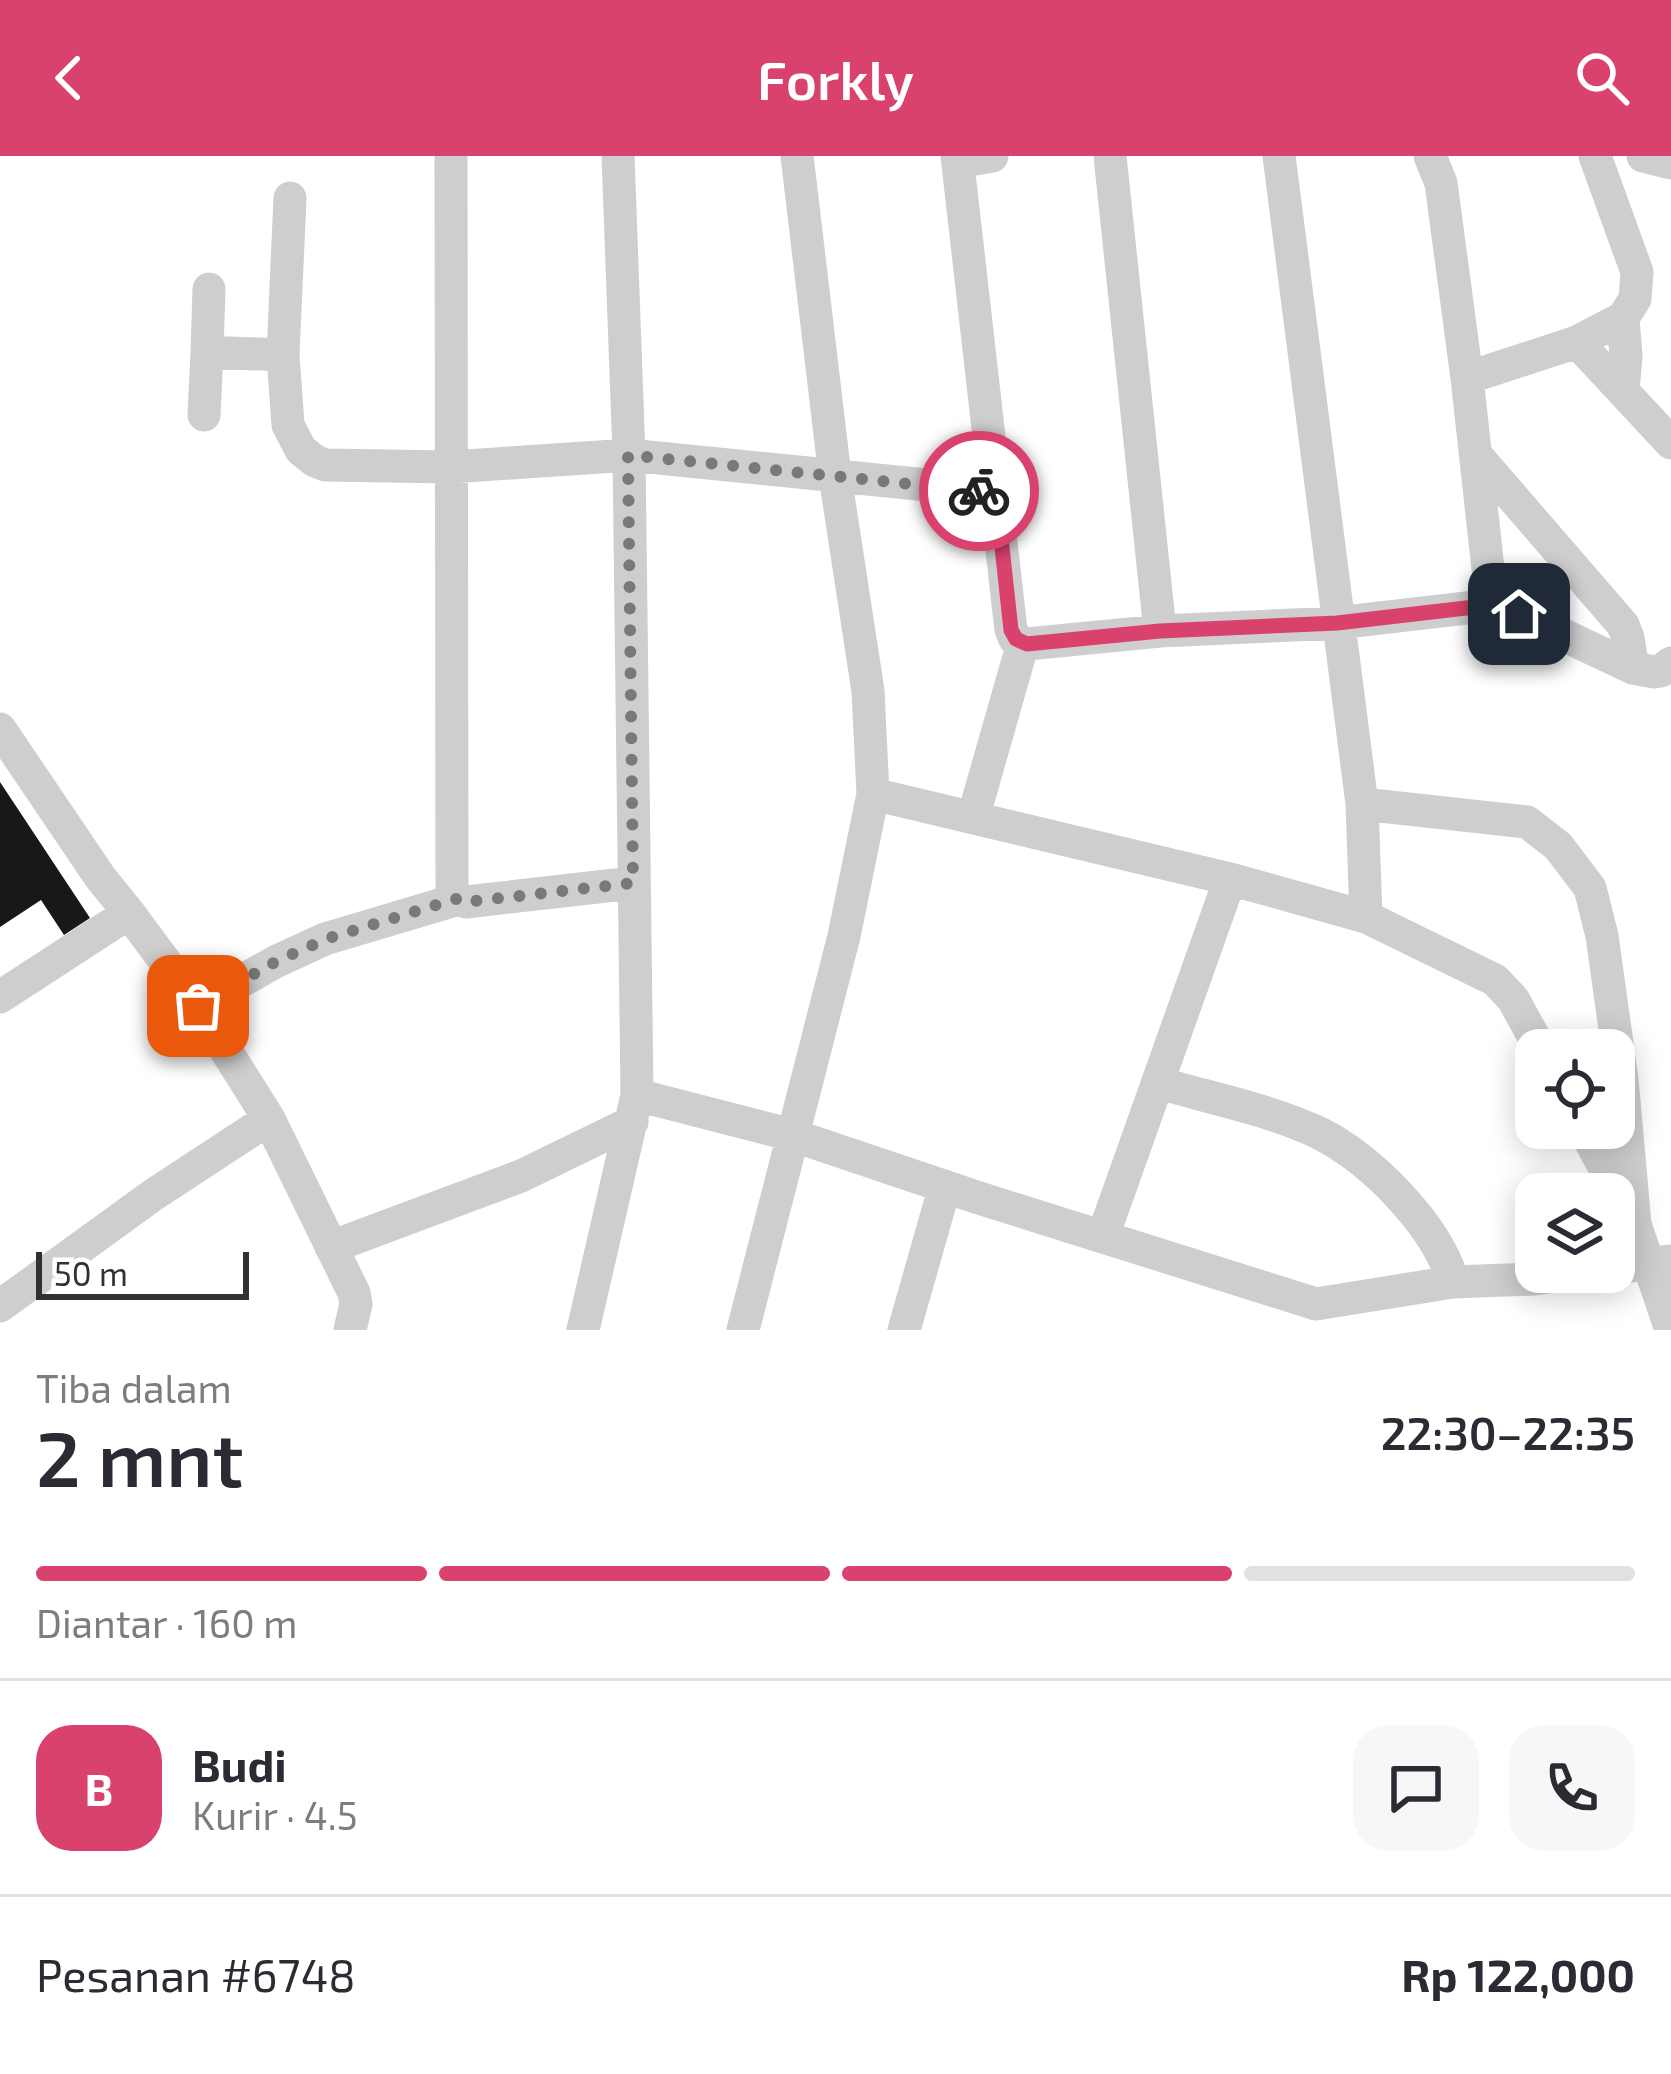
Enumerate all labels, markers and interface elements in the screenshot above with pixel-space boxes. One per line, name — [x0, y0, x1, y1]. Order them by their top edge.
icon: back — [36, 45, 102, 111]
icon: search — [1569, 45, 1635, 111]
text: Forkly — [757, 46, 914, 111]
courier — [919, 431, 1039, 551]
icon: bike — [946, 458, 1012, 524]
pin — [1468, 563, 1570, 665]
icon: home — [1486, 581, 1552, 647]
pin — [147, 955, 249, 1057]
icon: bag — [165, 973, 231, 1039]
map controls — [1515, 1029, 1635, 1293]
button: locate — [1515, 1029, 1635, 1149]
button: layers — [1515, 1173, 1635, 1293]
scale bar — [36, 1246, 249, 1299]
text: 50 m — [54, 1253, 128, 1293]
text: Tiba dalam — [36, 1364, 232, 1411]
text: 22:30–22:35 — [1381, 1405, 1635, 1459]
text: 2 mnt — [36, 1409, 244, 1503]
text: Diantar · 160 m — [36, 1599, 298, 1646]
button: chat — [1353, 1725, 1479, 1851]
button: phone — [1509, 1725, 1635, 1851]
text: Budi — [192, 1737, 287, 1791]
text: B — [85, 1761, 113, 1815]
text: Kurir · 4.5 — [192, 1791, 358, 1838]
text: Pesanan #6748 — [36, 1947, 356, 2001]
text: Rp 122,000 — [1401, 1947, 1635, 2001]

